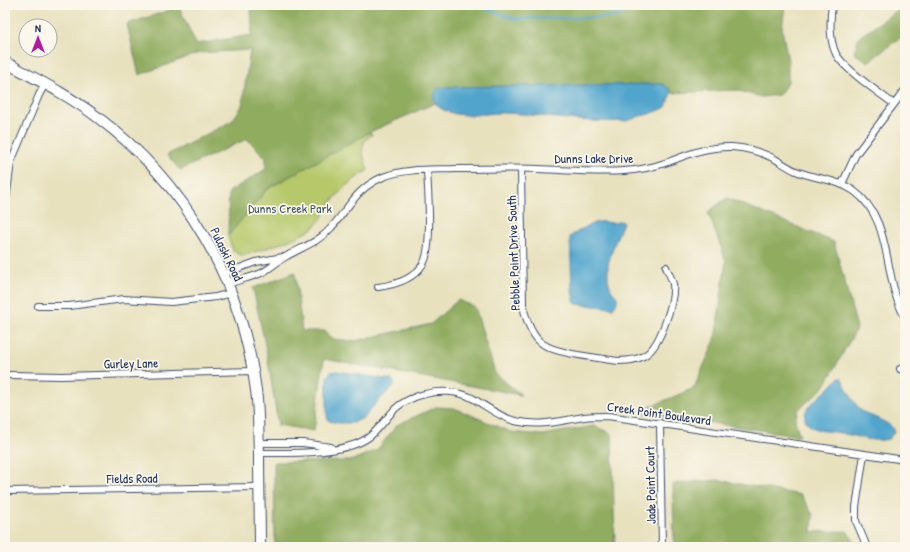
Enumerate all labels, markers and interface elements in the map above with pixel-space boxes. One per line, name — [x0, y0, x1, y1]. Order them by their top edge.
north arrow — [18, 18, 58, 58]
text: N — [35, 21, 41, 35]
street label: Dunns Lake Drive — [554, 149, 634, 167]
street label: Pebble Point Drive South — [502, 195, 524, 311]
park label: Dunns Creek Park — [248, 199, 332, 217]
street label: Pulaski Road — [206, 224, 248, 284]
street label: Gurley Lane — [104, 354, 158, 372]
street label: Creek Point Boulevard — [606, 397, 712, 429]
street label: Jade Point Court — [640, 445, 660, 524]
street label: Fields Road — [105, 469, 158, 487]

